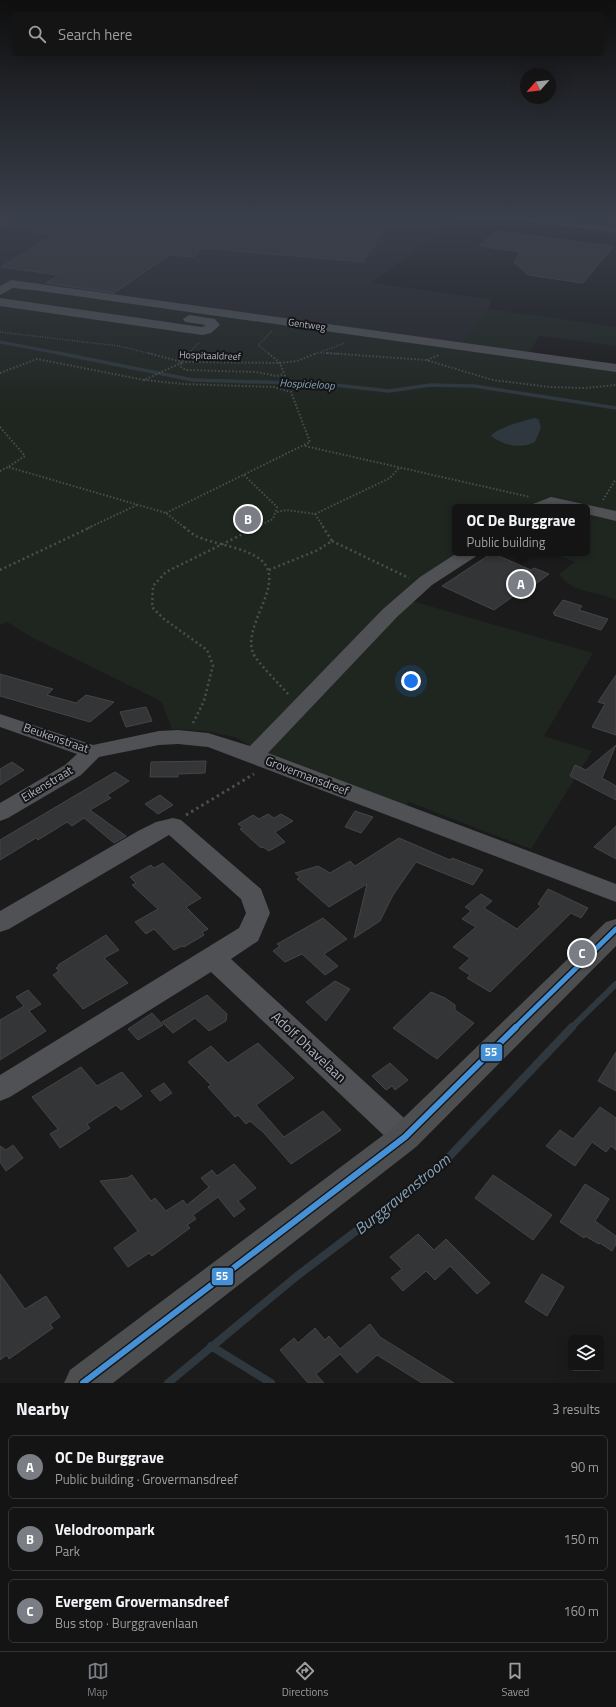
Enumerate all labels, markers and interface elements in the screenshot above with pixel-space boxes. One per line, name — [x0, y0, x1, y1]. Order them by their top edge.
search box — [12, 12, 604, 56]
icon: search — [26, 23, 48, 45]
text: Search here — [58, 23, 132, 46]
north arrow — [520, 68, 556, 104]
street label: Gentweg — [287, 314, 327, 335]
street label: Hospitaaldreef — [179, 347, 242, 364]
water label: Hospicieloop — [279, 375, 336, 393]
pin: B — [235, 504, 261, 534]
popup — [452, 504, 590, 556]
text: OC De Burggrave — [467, 509, 575, 532]
text: Public building — [467, 532, 545, 552]
pin: A — [508, 569, 534, 599]
your location — [401, 671, 421, 691]
street label: Beukenstraat — [21, 717, 92, 758]
street label: Grovermansdreef — [263, 751, 352, 800]
street label: Eikenstraat — [17, 760, 77, 807]
pin: C — [569, 938, 595, 968]
street label: Adolf Dhavelaan — [267, 1006, 352, 1087]
line badge: 55 — [480, 1043, 503, 1062]
text: 55 — [485, 1044, 497, 1060]
water label: Burggravenstroom — [349, 1147, 456, 1240]
line badge: 55 — [211, 1267, 234, 1286]
text: 55 — [216, 1268, 228, 1284]
map controls — [568, 1335, 604, 1371]
button: layers — [568, 1335, 604, 1371]
text: Nearby — [16, 1396, 69, 1422]
text: 3 results — [552, 1399, 600, 1419]
text: OC De Burggrave — [55, 1446, 164, 1469]
text: A — [26, 1457, 34, 1477]
text: 90 m — [571, 1457, 599, 1477]
text: Public building · Grovermansdreef — [55, 1469, 238, 1489]
text: Velodroompark — [55, 1518, 155, 1541]
text: B — [26, 1529, 34, 1549]
text: 150 m — [563, 1529, 599, 1549]
text: Park — [55, 1541, 80, 1561]
text: Evergem Grovermansdreef — [55, 1590, 229, 1613]
text: C — [26, 1601, 34, 1621]
text: 160 m — [563, 1601, 599, 1621]
text: Bus stop · Burggravenlaan — [55, 1613, 198, 1633]
tab: Map — [87, 1660, 109, 1700]
tab: Directions — [282, 1660, 328, 1700]
tab: Saved — [501, 1660, 529, 1700]

